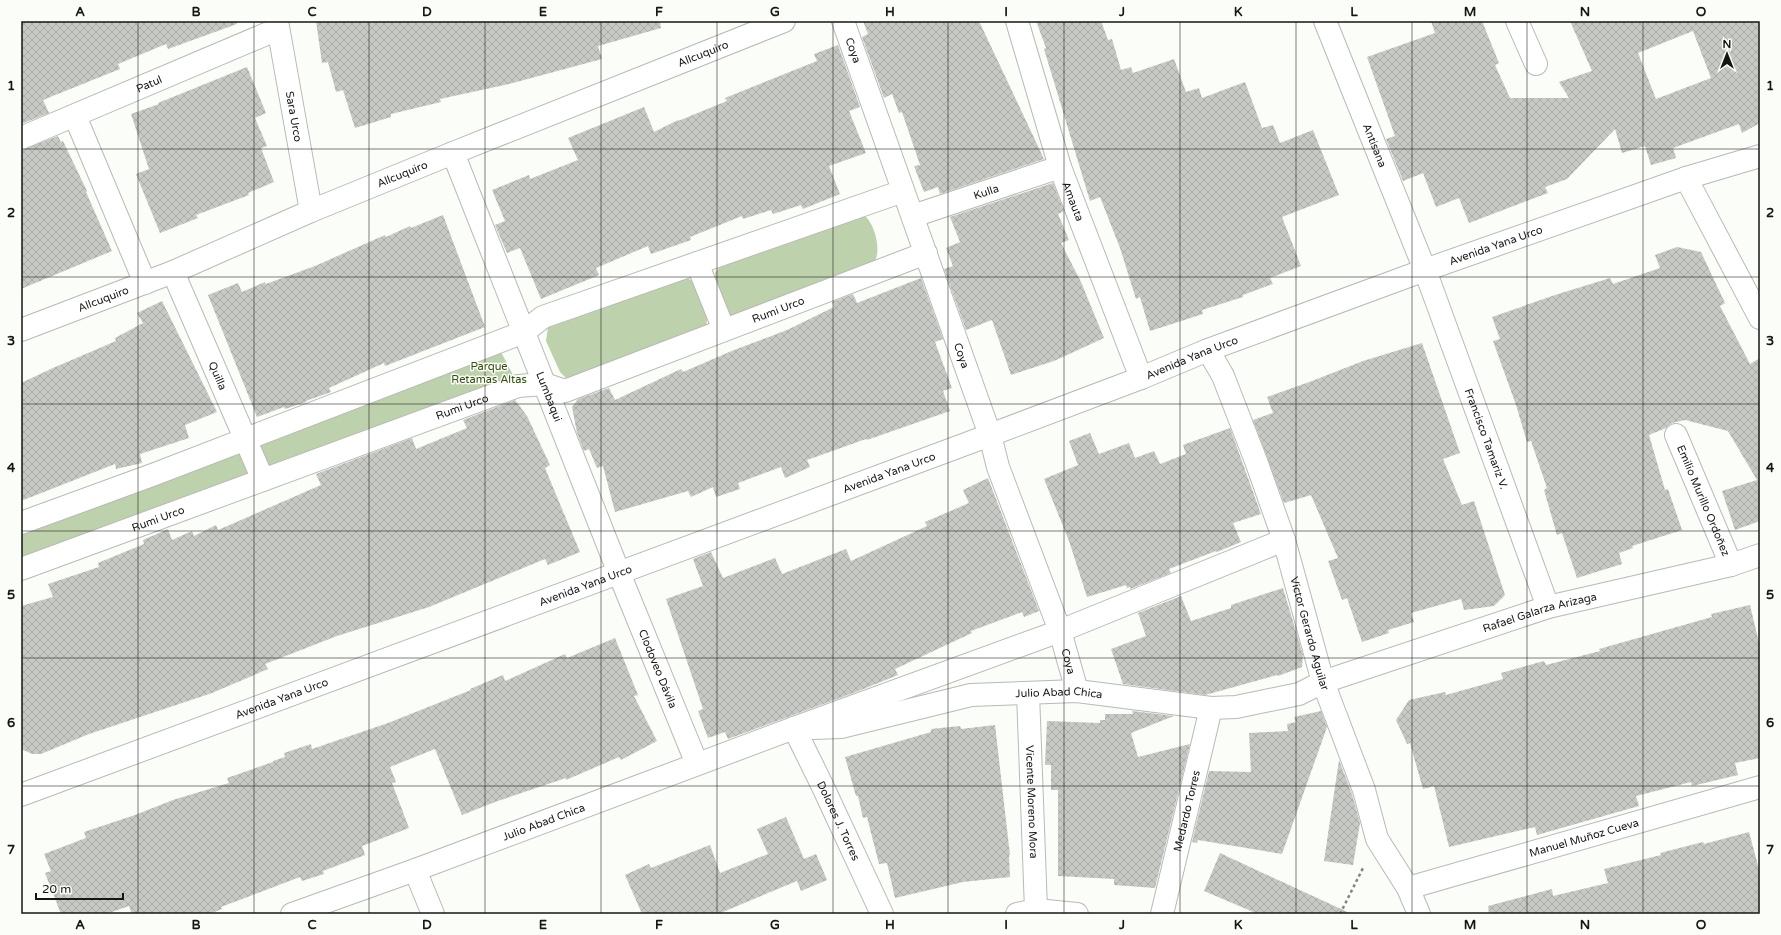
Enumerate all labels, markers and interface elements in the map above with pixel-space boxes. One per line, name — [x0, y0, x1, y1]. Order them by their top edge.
text: A — [75, 4, 85, 20]
text: B — [191, 4, 201, 20]
text: C — [307, 4, 317, 20]
text: D — [422, 4, 432, 20]
text: E — [539, 4, 547, 20]
text: F — [655, 4, 663, 20]
text: G — [770, 4, 780, 20]
text: H — [885, 4, 895, 20]
text: I — [1004, 4, 1008, 20]
text: J — [1118, 4, 1125, 20]
text: K — [1234, 4, 1243, 20]
text: L — [1350, 4, 1358, 20]
text: M — [1464, 4, 1476, 20]
text: N — [1580, 4, 1590, 20]
text: O — [1696, 4, 1707, 20]
north arrow — [1707, 34, 1747, 74]
street label: Coya — [842, 36, 863, 65]
street label: Allcuquiro — [676, 38, 731, 70]
text: N — [1723, 38, 1731, 51]
street label: Patul — [134, 73, 164, 95]
text: 1 — [7, 78, 15, 94]
text: 1 — [1766, 78, 1774, 94]
street label: Sara Urco — [283, 90, 305, 143]
street label: Antisana — [1360, 122, 1389, 169]
street label: Allcuquiro — [375, 158, 430, 190]
street label: Amauta — [1059, 180, 1086, 223]
street label: Kulla — [972, 182, 1000, 202]
text: 2 — [7, 205, 15, 221]
text: 2 — [1766, 205, 1774, 221]
street label: Avenida Yana Urco — [1447, 223, 1545, 268]
street label: Allcuquiro — [76, 283, 131, 315]
street label: Rumi Urco — [750, 294, 807, 326]
text: 3 — [7, 333, 15, 349]
street label: Avenida Yana Urco — [1144, 333, 1240, 382]
text: 3 — [1766, 333, 1774, 349]
street label: Coya — [951, 341, 972, 370]
street label: Quilla — [205, 360, 229, 392]
park label: Parque Retamas Altas — [451, 360, 527, 386]
street label: Lumbaqui — [533, 370, 565, 424]
street label: Francisco Tamariz V. — [1462, 387, 1510, 491]
street label: Rumi Urco — [434, 391, 491, 423]
street label: Emilio Murillo Ordoñez — [1674, 443, 1733, 558]
street label: Avenida Yana Urco — [841, 450, 938, 496]
text: 4 — [7, 460, 16, 476]
text: 4 — [1766, 460, 1775, 476]
street label: Rumi Urco — [130, 503, 187, 535]
street label: Avenida Yana Urco — [537, 563, 634, 609]
street label: Víctor Gerardo Aguilar — [1287, 575, 1332, 693]
text: 5 — [7, 587, 15, 603]
text: 5 — [1766, 587, 1774, 603]
street label: Rafael Galarza Arizaga — [1481, 590, 1598, 635]
street label: Clodoveo Dávila — [636, 628, 680, 710]
street label: Coya — [1058, 647, 1078, 676]
street label: Avenida Yana Urco — [234, 675, 330, 722]
street label: Julio Abad Chica — [1015, 685, 1103, 701]
text: 6 — [7, 715, 15, 731]
text: 6 — [1766, 715, 1774, 731]
street label: Vicente Moreno Mora — [1023, 745, 1040, 859]
street label: Medardo Torres — [1171, 769, 1203, 853]
street label: Dolores J. Torres — [814, 779, 862, 863]
street label: Julio Abad Chica — [501, 801, 587, 844]
street label: Manuel Muñoz Cueva — [1528, 816, 1640, 860]
text: 7 — [7, 842, 15, 858]
text: 7 — [1766, 842, 1774, 858]
scale bar — [36, 875, 123, 901]
text: 20 m — [42, 882, 71, 896]
text: A — [75, 917, 85, 933]
text: B — [191, 917, 201, 933]
text: C — [307, 917, 317, 933]
text: D — [422, 917, 432, 933]
text: E — [539, 917, 547, 933]
text: F — [655, 917, 663, 933]
text: G — [770, 917, 780, 933]
text: H — [885, 917, 895, 933]
text: I — [1004, 917, 1008, 933]
text: J — [1118, 917, 1125, 933]
text: K — [1234, 917, 1243, 933]
text: L — [1350, 917, 1358, 933]
text: M — [1464, 917, 1476, 933]
text: N — [1580, 917, 1590, 933]
text: O — [1696, 917, 1707, 933]

